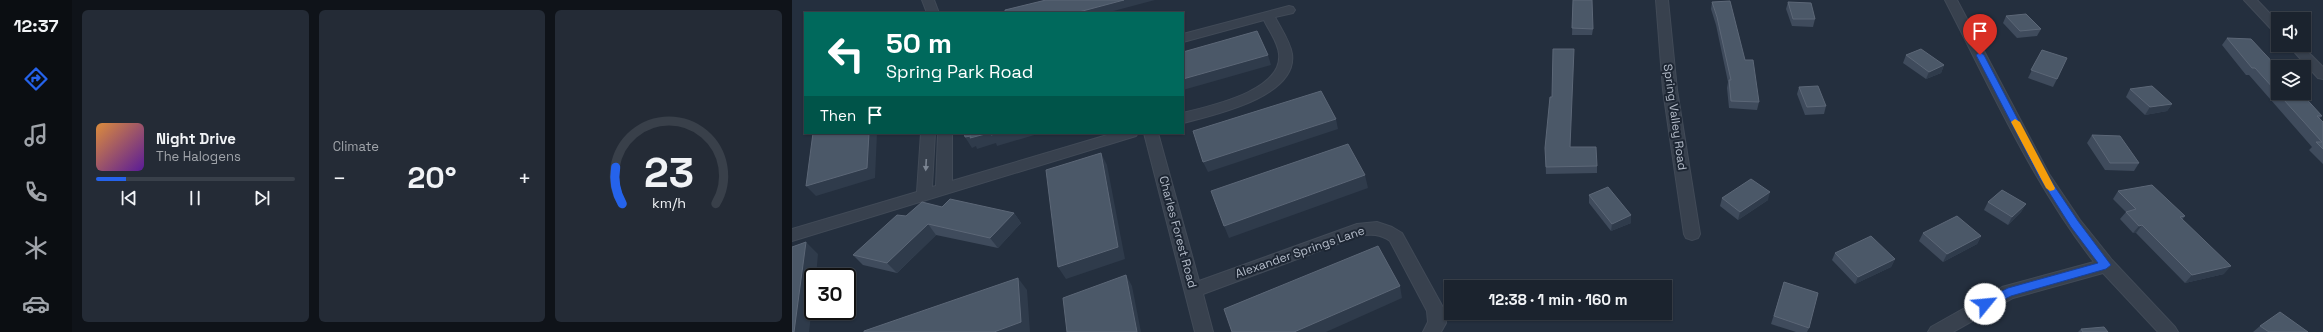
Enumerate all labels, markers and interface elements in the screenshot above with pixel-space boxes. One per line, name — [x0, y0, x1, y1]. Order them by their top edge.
map controls — [2271, 12, 2311, 100]
button: sound — [2271, 12, 2311, 52]
text: 12:37 — [13, 14, 59, 37]
pin — [1963, 14, 1997, 55]
icon: arrive — [1969, 20, 1991, 42]
text: 50 m — [886, 25, 952, 61]
icon: left — [820, 28, 872, 80]
text: Spring Park Road — [886, 60, 1033, 83]
button: layers — [2271, 60, 2311, 100]
street label: Spring Valley Road — [1660, 63, 1690, 171]
icon: directions — [22, 65, 50, 93]
icon: arrive — [864, 104, 886, 126]
text: Then — [820, 106, 856, 125]
icon: music — [22, 121, 50, 149]
text: Night Drive — [156, 129, 236, 148]
text: Climate — [333, 138, 379, 155]
text: 23 — [644, 146, 694, 199]
text: The Halogens — [156, 148, 241, 165]
text: 20° — [407, 158, 457, 197]
one-way arrow — [922, 159, 929, 171]
text: − — [333, 164, 346, 192]
text: + — [518, 164, 531, 192]
street label: Charles Forest Road — [1155, 174, 1201, 290]
icon: phone — [22, 178, 50, 206]
icon: previous — [118, 187, 140, 209]
icon: pause — [184, 187, 206, 209]
icon: next — [251, 187, 273, 209]
text: km/h — [652, 194, 686, 212]
street label: Alexander Springs Lane — [1233, 222, 1367, 282]
icon: climate — [22, 234, 50, 262]
speed limit sign: 30 — [804, 268, 856, 320]
position arrow — [1964, 283, 2006, 325]
icon: car — [22, 290, 50, 318]
text: 12:38 · 1 min · 160 m — [1488, 290, 1628, 309]

